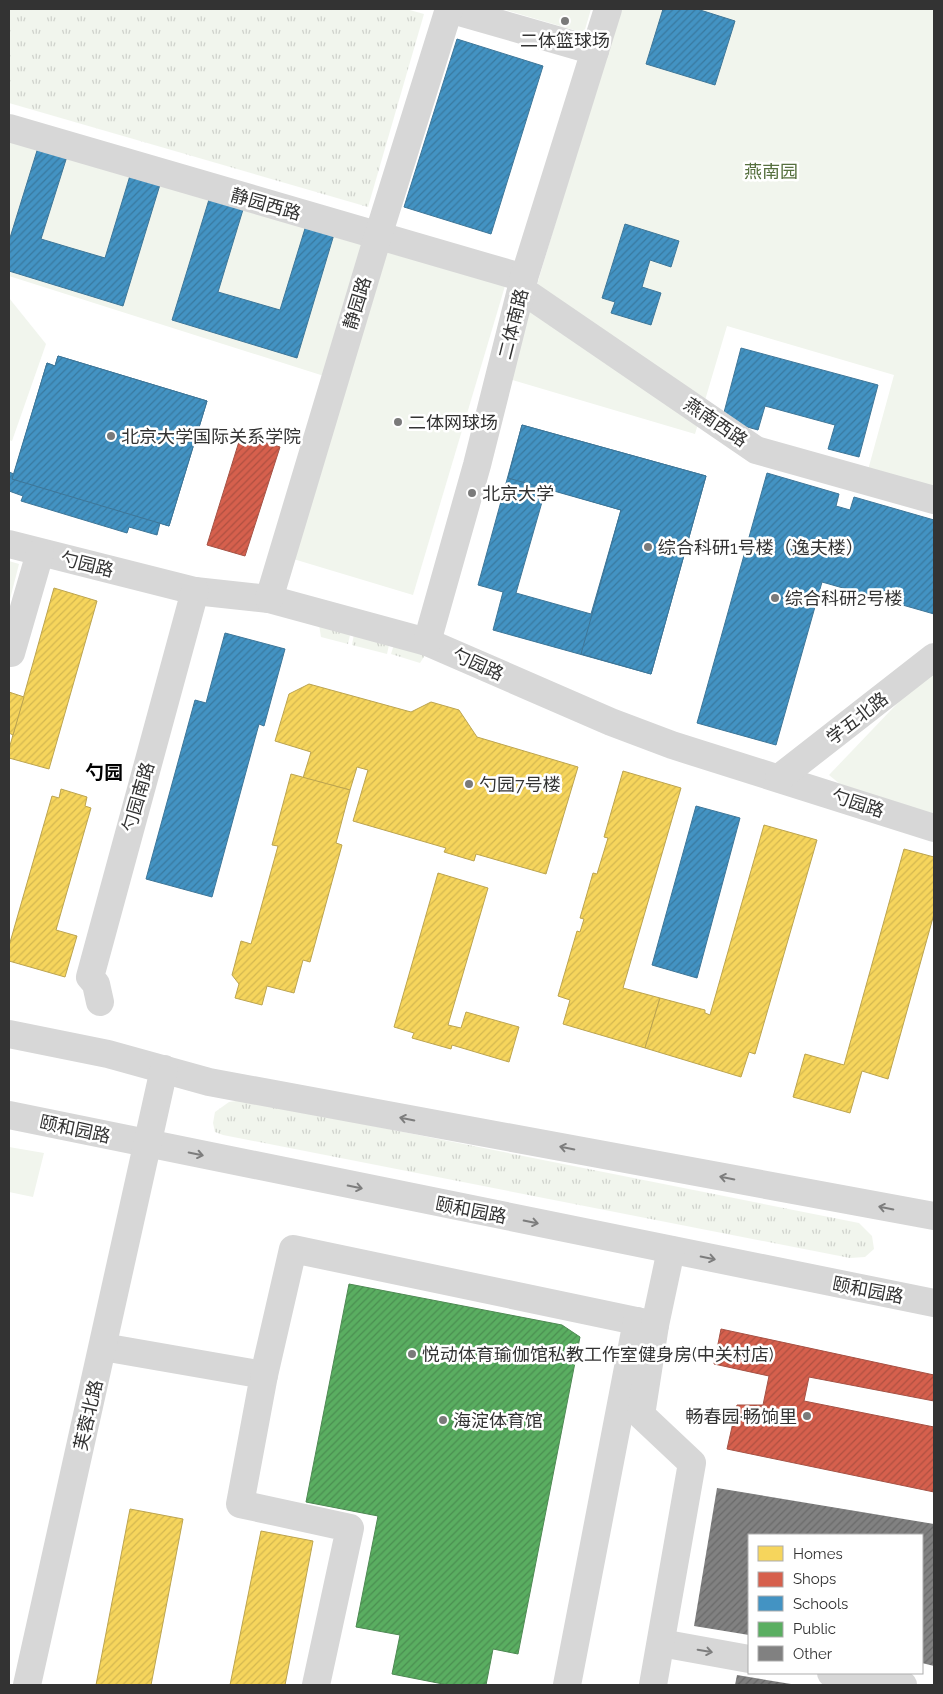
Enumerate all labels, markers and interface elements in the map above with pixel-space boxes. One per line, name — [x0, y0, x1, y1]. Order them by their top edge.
marker: 二体篮球场 — [559, 15, 571, 27]
place label: 二体篮球场 — [520, 30, 610, 51]
park label: 燕南园 — [744, 161, 798, 182]
street label: 静园西路 — [229, 184, 303, 224]
street label: 静园路 — [339, 274, 375, 332]
street label: 二体南路 — [494, 287, 532, 361]
street label: 燕南西路 — [680, 393, 752, 451]
place label: 二体网球场 — [408, 412, 498, 433]
marker: 二体网球场 — [392, 416, 404, 428]
place label: 北京大学国际关系学院 — [121, 426, 301, 447]
marker: 北京大学国际关系学院 — [105, 430, 117, 442]
place label: 北京大学 — [482, 483, 554, 504]
marker: 北京大学 — [466, 487, 478, 499]
place label: 综合科研1号楼（逸夫楼） — [658, 537, 864, 558]
marker: 综合科研1号楼（逸夫楼） — [642, 541, 654, 553]
street label: 勺园路 — [58, 547, 116, 581]
place label: 综合科研2号楼 — [785, 588, 902, 609]
marker: 综合科研2号楼 — [769, 592, 781, 604]
street label: 勺园路 — [449, 643, 507, 685]
street label: 学五北路 — [822, 688, 892, 748]
street label: 勺园南路 — [118, 760, 158, 834]
district label: 勺园 — [85, 761, 123, 783]
place label: 勺园7号楼 — [479, 774, 561, 795]
marker: 勺园7号楼 — [463, 778, 475, 790]
street label: 勺园路 — [829, 785, 887, 821]
street label: 颐和园路 — [38, 1111, 112, 1147]
one-way arrow — [399, 1113, 415, 1123]
one-way arrow — [559, 1143, 575, 1153]
one-way arrow — [187, 1150, 203, 1160]
one-way arrow — [719, 1172, 735, 1182]
one-way arrow — [346, 1182, 362, 1192]
street label: 颐和园路 — [434, 1193, 508, 1227]
one-way arrow — [879, 1202, 895, 1212]
one-way arrow — [523, 1218, 539, 1227]
one-way arrow — [699, 1253, 715, 1263]
street label: 颐和园路 — [831, 1273, 905, 1307]
place label: 悦动体育瑜伽馆私教工作室健身房(中关村店) — [422, 1344, 774, 1365]
marker: 悦动体育瑜伽馆私教工作室健身房(中关村店) — [406, 1348, 418, 1360]
street label: 芙蓉北路 — [70, 1378, 106, 1452]
place label: 畅春园·畅饷里 — [686, 1406, 797, 1427]
place label: 海淀体育馆 — [453, 1410, 543, 1431]
marker: 畅春园·畅饷里 — [801, 1410, 813, 1422]
marker: 海淀体育馆 — [437, 1414, 449, 1426]
legend — [748, 1534, 923, 1674]
text: Homes — [793, 1545, 843, 1563]
text: Shops — [793, 1570, 836, 1588]
text: Schools — [793, 1595, 848, 1613]
text: Public — [793, 1620, 836, 1638]
text: Other — [793, 1645, 833, 1663]
one-way arrow — [697, 1646, 713, 1656]

